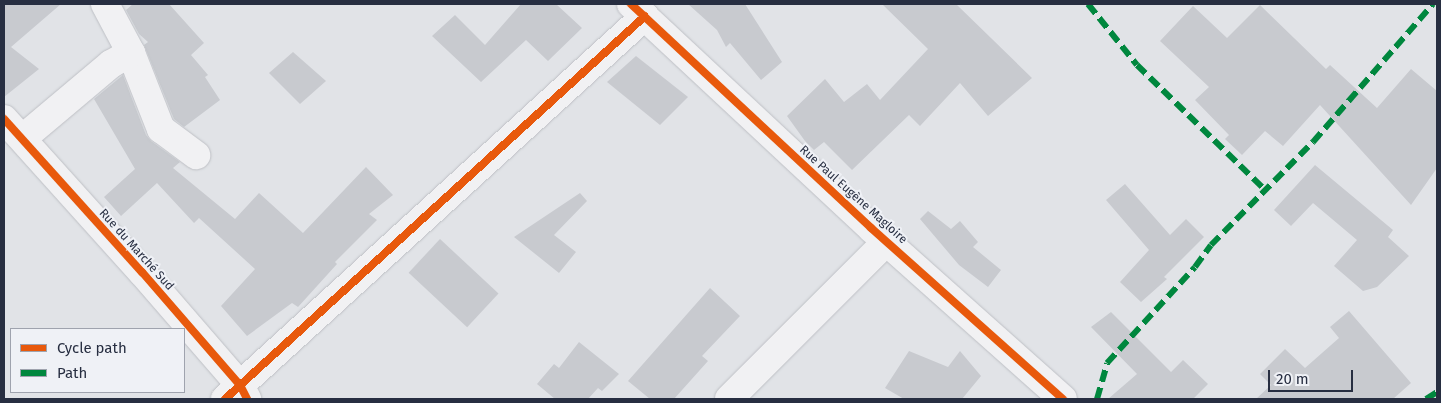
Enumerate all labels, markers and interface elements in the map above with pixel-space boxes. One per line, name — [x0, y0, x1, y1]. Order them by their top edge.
street label: Rue Paul Eugène Magloire — [796, 143, 910, 247]
street label: Rue du Marché Sud — [96, 206, 176, 294]
legend — [10, 328, 185, 393]
text: Cycle path — [57, 339, 127, 357]
scale bar — [1271, 360, 1356, 392]
text: Path — [57, 364, 87, 382]
text: 20 m — [1276, 370, 1309, 388]

